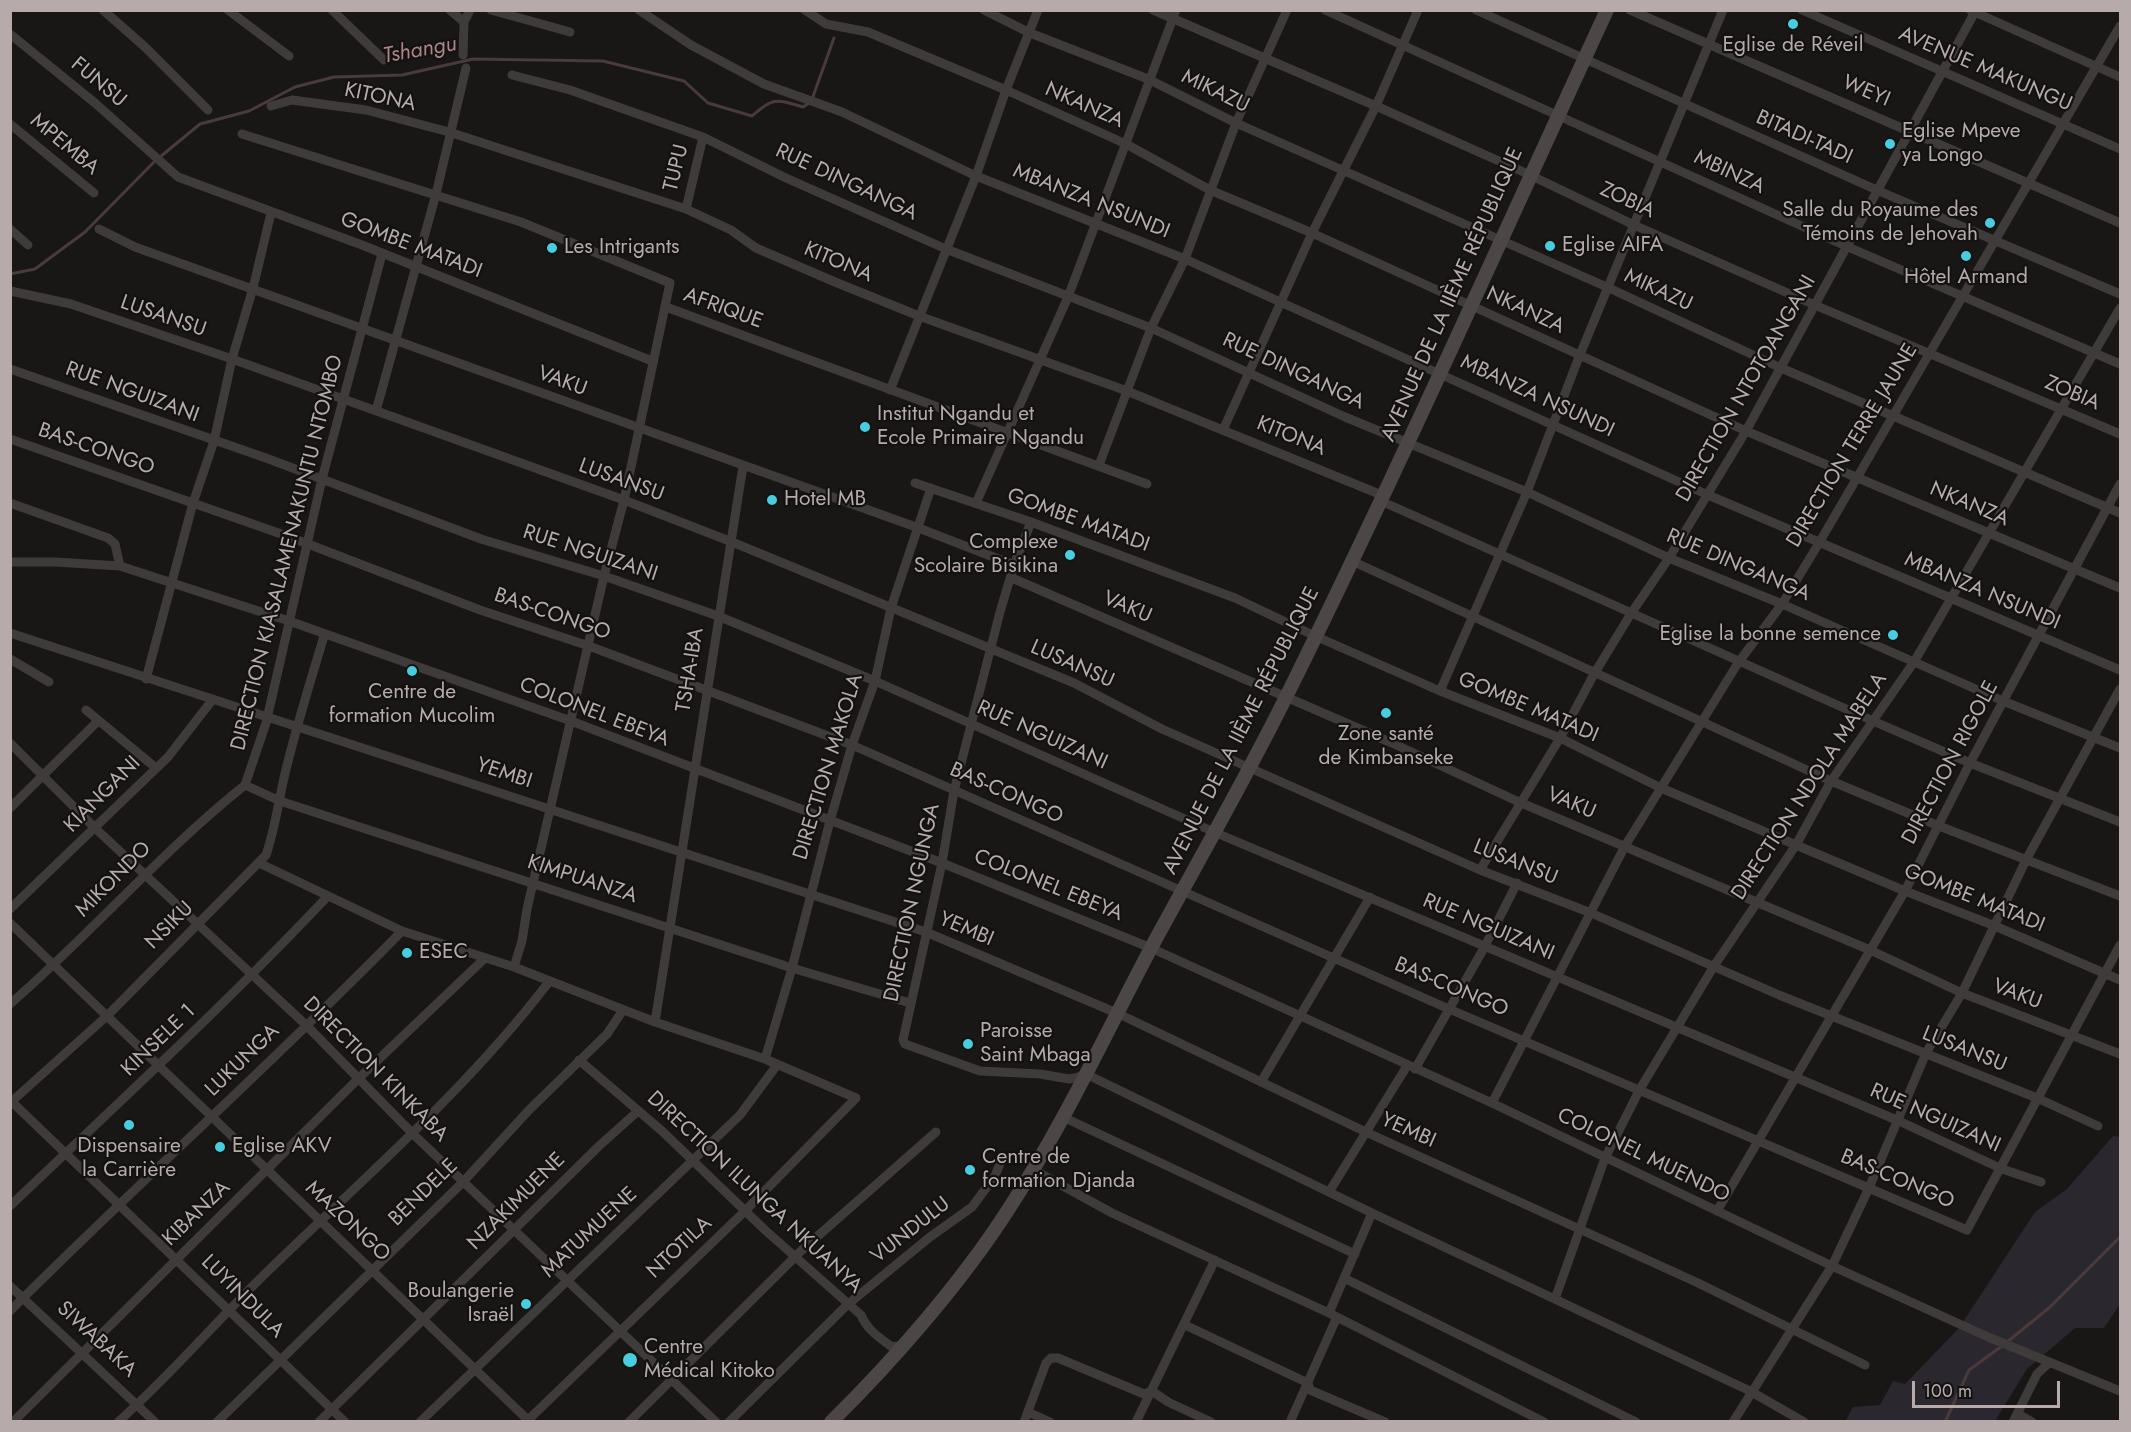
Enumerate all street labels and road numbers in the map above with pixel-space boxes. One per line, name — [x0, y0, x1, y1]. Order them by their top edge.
street label: AVENUE MAKUNGU — [1894, 22, 2076, 118]
street label: FUNSU — [65, 53, 131, 113]
street label: MIKAZU — [1177, 65, 1253, 119]
street label: WEYI — [1838, 71, 1894, 113]
street label: NKANZA — [1041, 77, 1127, 135]
street label: KITONA — [342, 78, 418, 118]
street label: BITADI-TADI — [1752, 106, 1856, 170]
street label: MPEMBA — [24, 109, 104, 181]
street label: RUE DINGANGA — [771, 139, 921, 227]
street label: TUPU — [659, 142, 695, 194]
street label: AVENUE DE LA IIÈME RÉPUBLIQUE — [1377, 144, 1529, 446]
street label: MBINZA — [1689, 146, 1769, 200]
street label: MBANZA NSUNDI — [1009, 159, 1173, 245]
street label: ZOBIA — [1596, 177, 1658, 225]
street label: GOMBE MATADI — [337, 207, 485, 285]
street label: KITONA — [800, 237, 876, 289]
street label: MIKAZU — [1620, 264, 1696, 318]
street label: DIRECTION NTOTOANGANI — [1672, 271, 1822, 507]
street label: NKANZA — [1482, 282, 1568, 340]
street label: AFRIQUE — [680, 283, 766, 335]
street label: LUSANSU — [117, 291, 209, 343]
street label: RUE DINGANGA — [1218, 328, 1368, 416]
street label: DIRECTION TERRE JAUNE — [1782, 340, 1924, 552]
street label: MBANZA NSUNDI — [1456, 350, 1618, 444]
street label: DIRECTION KIASALAMENAKUNTU NTOMBO — [227, 353, 349, 753]
street label: RUE NGUIZANI — [62, 357, 202, 429]
street label: VAKU — [534, 362, 590, 402]
street label: ZOBIA — [2041, 371, 2103, 417]
street label: KITONA — [1253, 412, 1329, 462]
street label: BAS-CONGO — [35, 418, 157, 482]
street label: LUSANSU — [575, 454, 667, 508]
street label: NKANZA — [1926, 477, 2012, 533]
street label: GOMBE MATADI — [1003, 484, 1153, 558]
street label: RUE NGUIZANI — [519, 520, 661, 588]
street label: RUE DINGANGA — [1662, 524, 1814, 608]
street label: MBANZA NSUNDI — [1900, 548, 2064, 636]
street label: BAS-CONGO — [491, 583, 613, 647]
street label: AVENUE DE LA IIÈME RÉPUBLIQUE — [1158, 583, 1326, 879]
street label: VAKU — [1099, 587, 1155, 629]
street label: TSHA-IBA — [672, 626, 710, 714]
street label: LUSANSU — [1026, 635, 1118, 695]
street label: GOMBE MATADI — [1454, 667, 1602, 749]
street label: DIRECTION NDOLA MABELA — [1727, 669, 1893, 905]
street label: DIRECTION MAKOLA — [789, 671, 869, 863]
street label: COLONEL EBEYA — [516, 673, 672, 753]
street label: DIRECTION RIGOLE — [1897, 677, 2005, 849]
street label: RUE NGUIZANI — [973, 696, 1111, 776]
street label: KIANGANI — [59, 751, 147, 839]
street label: YEMBI — [473, 753, 535, 795]
street label: BAS-CONGO — [945, 758, 1067, 830]
street label: VAKU — [1543, 783, 1599, 825]
street label: DIRECTION NGUNGA — [880, 802, 946, 1004]
street label: LUSANSU — [1469, 835, 1561, 891]
street label: MIKONDO — [71, 837, 157, 923]
street label: COLONEL EBEYA — [970, 845, 1126, 927]
street label: KIMPUANZA — [524, 850, 640, 910]
street label: GOMBE MATADI — [1900, 859, 2048, 939]
street label: RUE NGUIZANI — [1418, 889, 1558, 967]
street label: NSIKU — [141, 897, 199, 955]
street label: YEMBI — [935, 907, 997, 953]
street label: BAS-CONGO — [1390, 953, 1512, 1023]
street label: VAKU — [1989, 974, 2045, 1016]
street label: DIRECTION KINKABA — [297, 992, 453, 1148]
street label: KINSELE 1 — [117, 1000, 201, 1082]
street label: LUKUNGA — [201, 1020, 285, 1102]
street label: LUSANSU — [1918, 1022, 2010, 1078]
street label: RUE NGUIZANI — [1866, 1079, 2004, 1159]
street label: DIRECTION ILUNGA NKUANYA — [641, 1086, 867, 1300]
street label: COLONEL MUENDO — [1553, 1103, 1733, 1209]
street label: YEMBI — [1377, 1108, 1439, 1154]
street label: BAS-CONGO — [1836, 1145, 1958, 1215]
street label: NZAKIMUENE — [463, 1148, 571, 1256]
street label: BENDELE — [384, 1154, 464, 1232]
street label: KIBANZA — [158, 1176, 236, 1252]
street label: MAZONGO — [299, 1176, 395, 1268]
street label: MATUMUENE — [537, 1182, 643, 1284]
street label: VUNDULU — [866, 1192, 956, 1270]
street label: NTOTILA — [642, 1212, 718, 1284]
street label: LUYINDULA — [195, 1250, 289, 1344]
street label: SIWABAKA — [51, 1297, 141, 1383]

